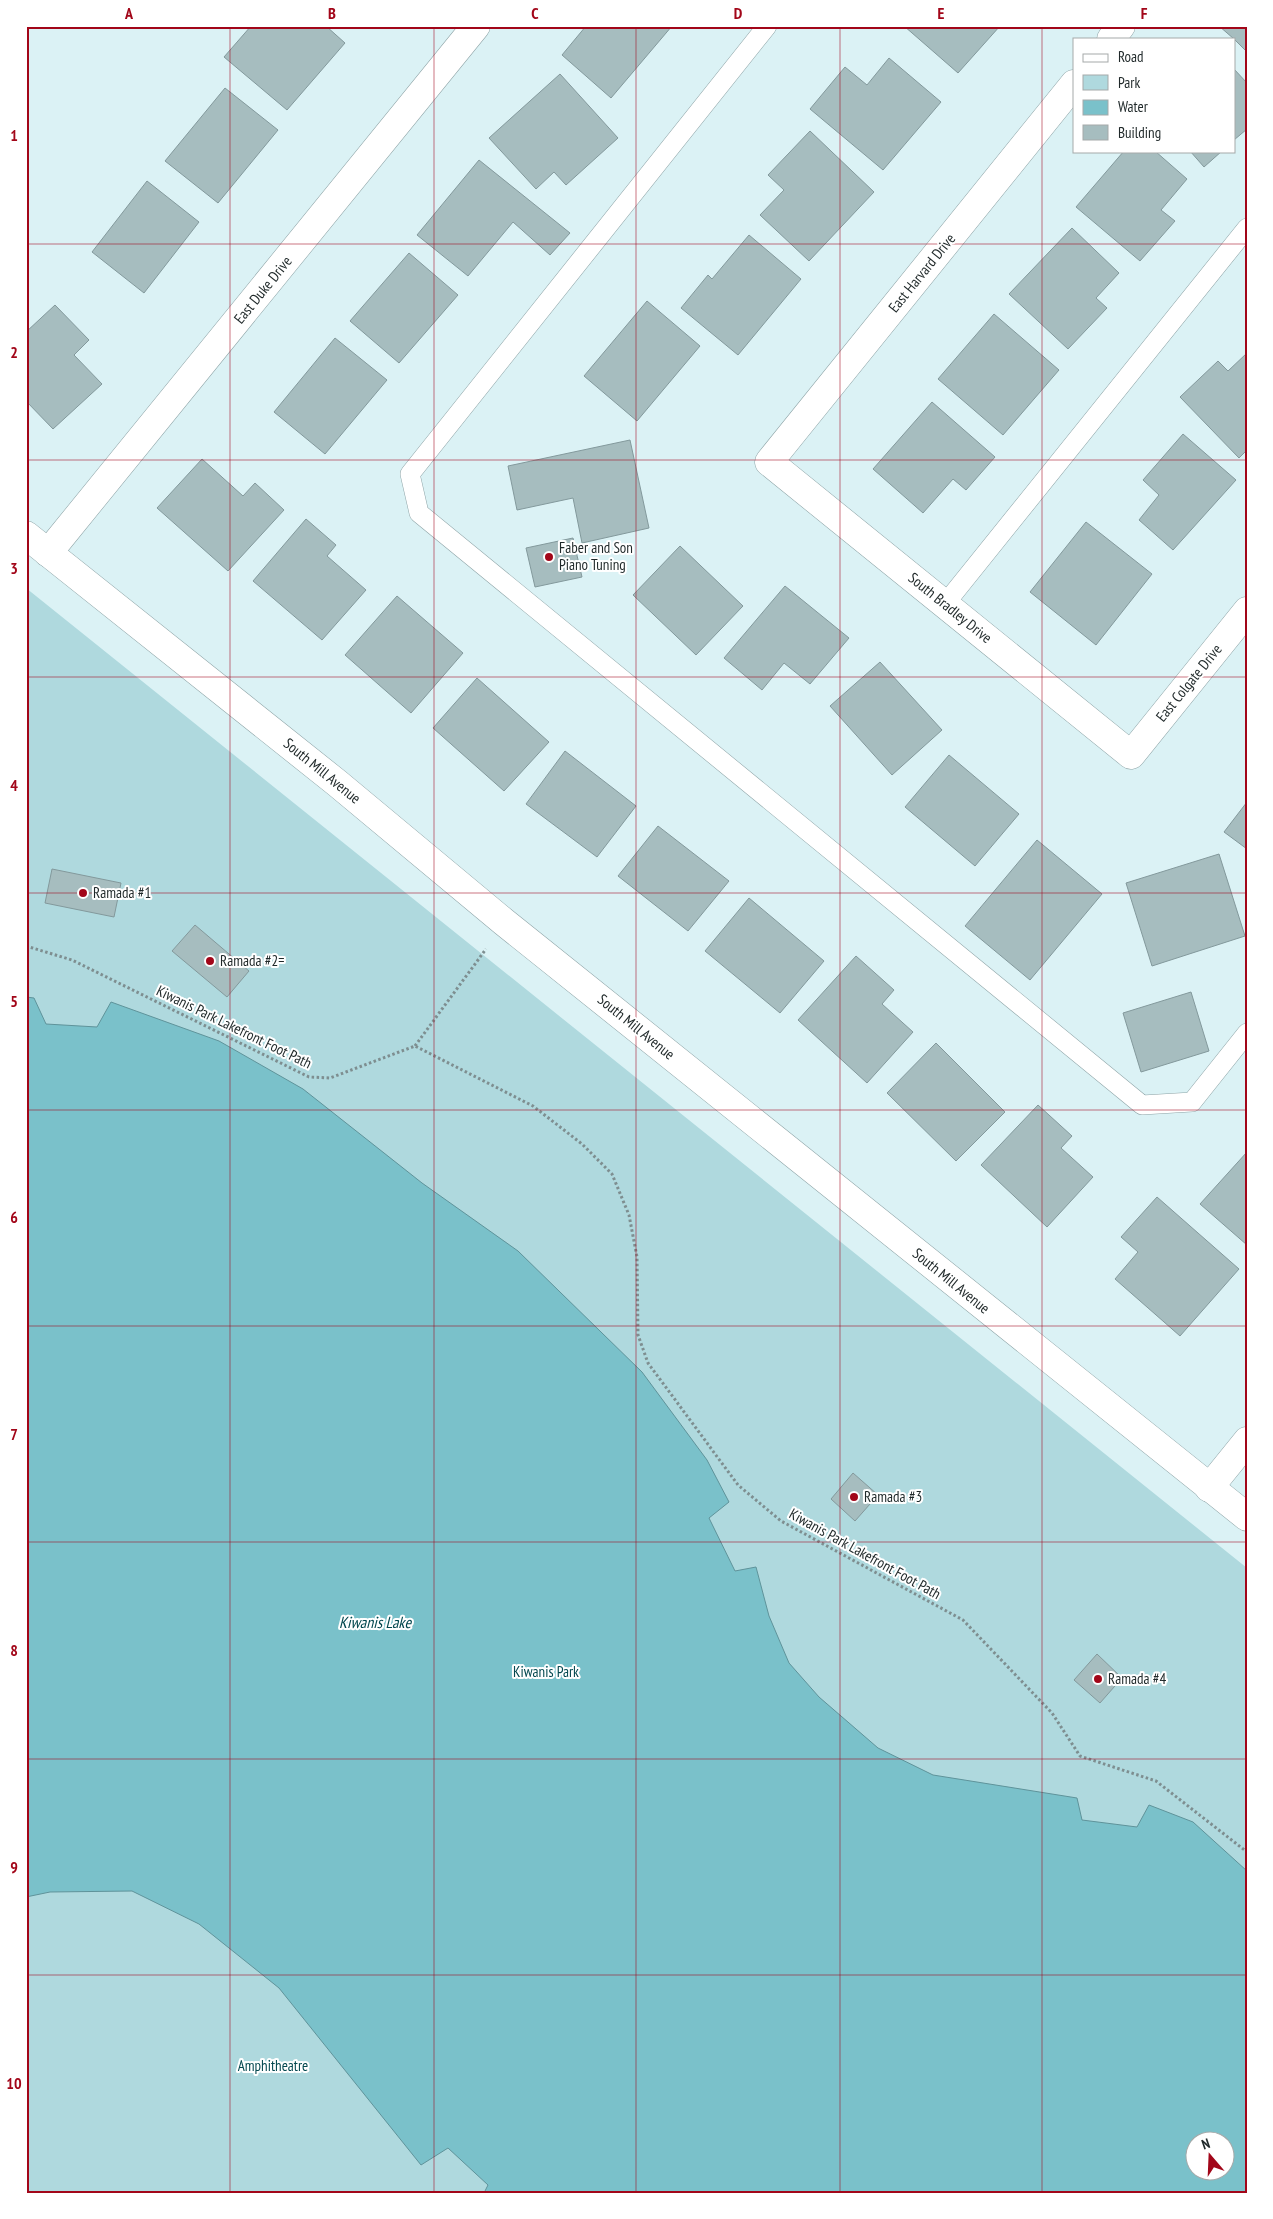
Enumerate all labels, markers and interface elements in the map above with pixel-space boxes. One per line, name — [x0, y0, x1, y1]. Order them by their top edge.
text: A — [124, 3, 134, 23]
text: B — [328, 3, 336, 23]
text: C — [531, 3, 539, 23]
text: D — [734, 3, 743, 23]
text: E — [938, 3, 945, 23]
text: F — [1141, 3, 1148, 23]
legend — [1073, 38, 1236, 152]
text: Road — [1118, 47, 1144, 66]
text: Park — [1118, 73, 1140, 92]
text: Water — [1118, 97, 1149, 116]
text: Building — [1118, 123, 1161, 142]
text: 1 — [10, 125, 18, 145]
street label: East Harvard Drive — [884, 229, 959, 316]
street label: East Duke Drive — [230, 252, 296, 327]
text: 2 — [10, 342, 18, 362]
place label: Faber and Son Piano Tuning — [559, 538, 633, 574]
marker: Faber and Son Piano Tuning — [543, 551, 555, 563]
text: 3 — [10, 558, 18, 578]
street label: South Bradley Drive — [905, 568, 996, 647]
street label: East Colgate Drive — [1152, 640, 1226, 725]
street label: South Mill Avenue — [280, 734, 365, 808]
text: 4 — [10, 775, 18, 795]
place label: Ramada #1 — [93, 883, 151, 902]
marker: Ramada #1 — [77, 887, 89, 899]
place label: Ramada #2= — [220, 951, 284, 970]
marker: Ramada #2= — [204, 955, 216, 967]
street label: Kiwanis Park Lakefront Foot Path — [153, 981, 315, 1072]
street label: South Mill Avenue — [594, 990, 679, 1064]
text: 5 — [10, 991, 18, 1011]
text: 6 — [10, 1207, 18, 1227]
street label: South Mill Avenue — [909, 1244, 994, 1318]
text: 7 — [10, 1424, 18, 1444]
place label: Ramada #3 — [864, 1487, 922, 1506]
marker: Ramada #3 — [848, 1491, 860, 1503]
street label: Kiwanis Park Lakefront Foot Path — [786, 1504, 944, 1603]
water label: Kiwanis Lake — [339, 1612, 412, 1632]
text: 8 — [10, 1640, 18, 1660]
park label: Kiwanis Park — [513, 1662, 579, 1681]
place label: Ramada #4 — [1108, 1669, 1166, 1688]
marker: Ramada #4 — [1092, 1673, 1104, 1685]
text: 9 — [10, 1857, 18, 1877]
park label: Amphitheatre — [238, 2056, 308, 2075]
text: 10 — [6, 2073, 22, 2093]
north arrow — [1186, 2132, 1236, 2182]
text: N — [1199, 2134, 1212, 2153]

